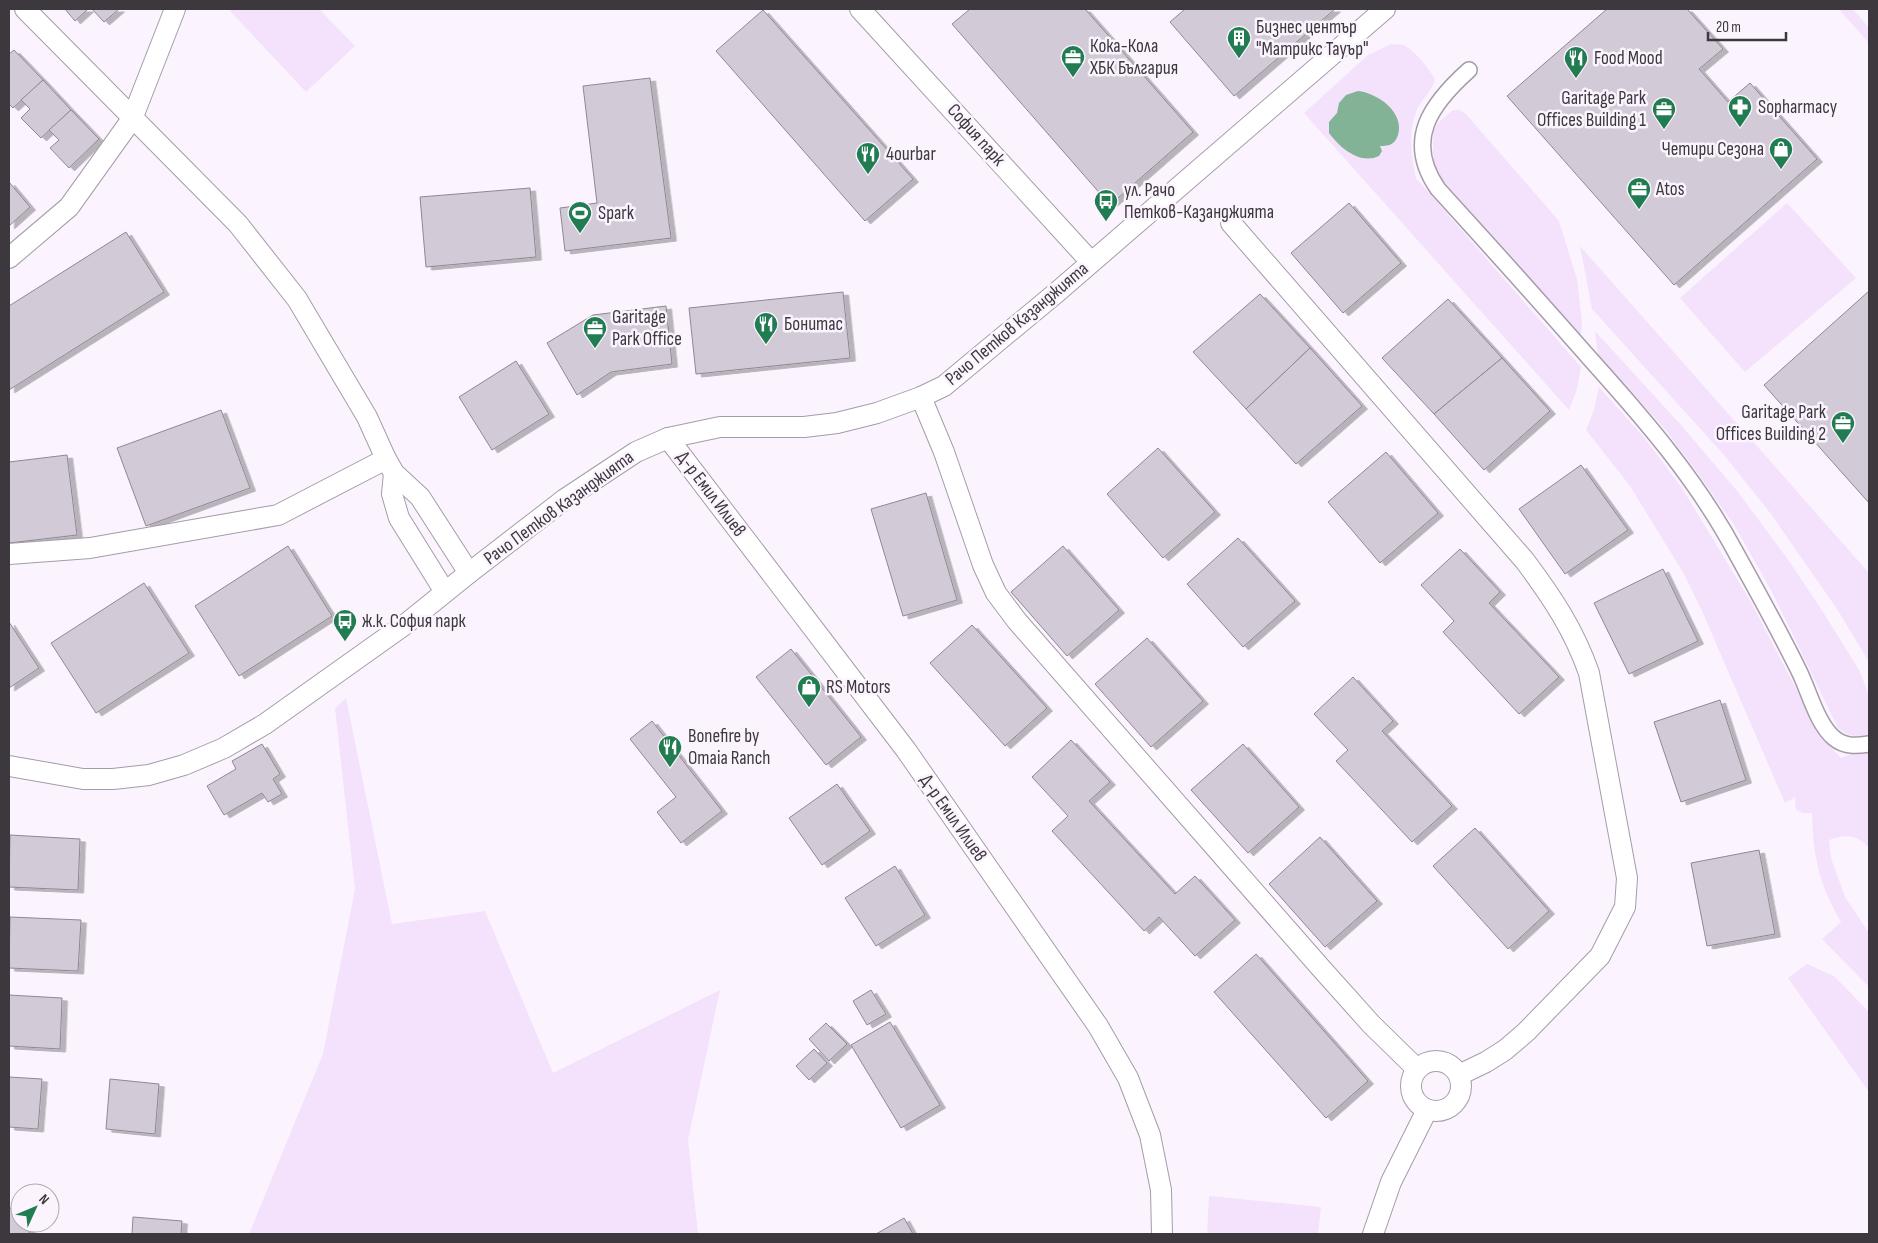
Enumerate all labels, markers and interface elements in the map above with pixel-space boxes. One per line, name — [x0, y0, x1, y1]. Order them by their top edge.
scale bar — [1708, 10, 1786, 42]
place label: Бизнес център "Матрикс Тауър" — [1256, 16, 1369, 61]
text: 20 m — [1716, 18, 1741, 37]
building icon: Бизнес център "Матрикс Тауър" — [1226, 25, 1252, 59]
place label: Кока-Кола ХБК България — [1089, 35, 1178, 80]
office icon: Кока-Кола ХБК България — [1060, 44, 1086, 78]
restaurant icon: Food Mood — [1563, 45, 1589, 79]
place label: Food Mood — [1594, 47, 1663, 70]
place label: Garitage Park Offices Building 1 — [1537, 87, 1647, 132]
pharmacy icon: Sopharmacy — [1727, 94, 1753, 128]
office icon: Garitage Park Offices Building 1 — [1651, 96, 1677, 130]
place label: Sopharmacy — [1758, 96, 1838, 119]
street label: София парк — [942, 99, 1011, 172]
shop icon: Четири Сезона — [1768, 136, 1794, 170]
place label: Четири Сезона — [1661, 138, 1764, 161]
restaurant icon: 4ourbar — [855, 141, 881, 175]
place label: 4ourbar — [886, 143, 936, 166]
office icon: Atos — [1626, 176, 1652, 210]
place label: Atos — [1655, 178, 1685, 201]
place label: ул. Рачо Петков-Казанджията — [1124, 179, 1274, 224]
bus stop icon: ул. Рачо Петков-Казанджията — [1093, 188, 1119, 222]
sports icon: Spark — [567, 200, 593, 234]
place label: Spark — [598, 202, 635, 225]
street label: Рачо Петков Казанджията — [941, 257, 1093, 391]
place label: Garitage Park Office — [612, 306, 682, 351]
restaurant icon: Бонитас — [753, 311, 779, 345]
place label: Бонитас — [784, 313, 843, 336]
office icon: Garitage Park Office — [582, 315, 608, 349]
place label: Garitage Park Offices Building 2 — [1716, 401, 1827, 446]
office icon: Garitage Park Offices Building 2 — [1830, 410, 1856, 444]
street label: Рачо Петков Казанджията — [480, 446, 638, 570]
street label: Д-р Емил Илиев — [671, 447, 751, 541]
bus stop icon: ж.к. София парк — [332, 608, 358, 642]
place label: ж.к. София парк — [362, 610, 467, 633]
shop icon: RS Motors — [796, 674, 822, 708]
place label: RS Motors — [826, 676, 891, 699]
place label: Bonefire by Omaia Ranch — [688, 725, 770, 770]
restaurant icon: Bonefire by Omaia Ranch — [657, 734, 683, 768]
street label: Д-р Емил Илиев — [914, 770, 992, 866]
north arrow — [10, 1183, 60, 1233]
text: N — [35, 1191, 53, 1208]

